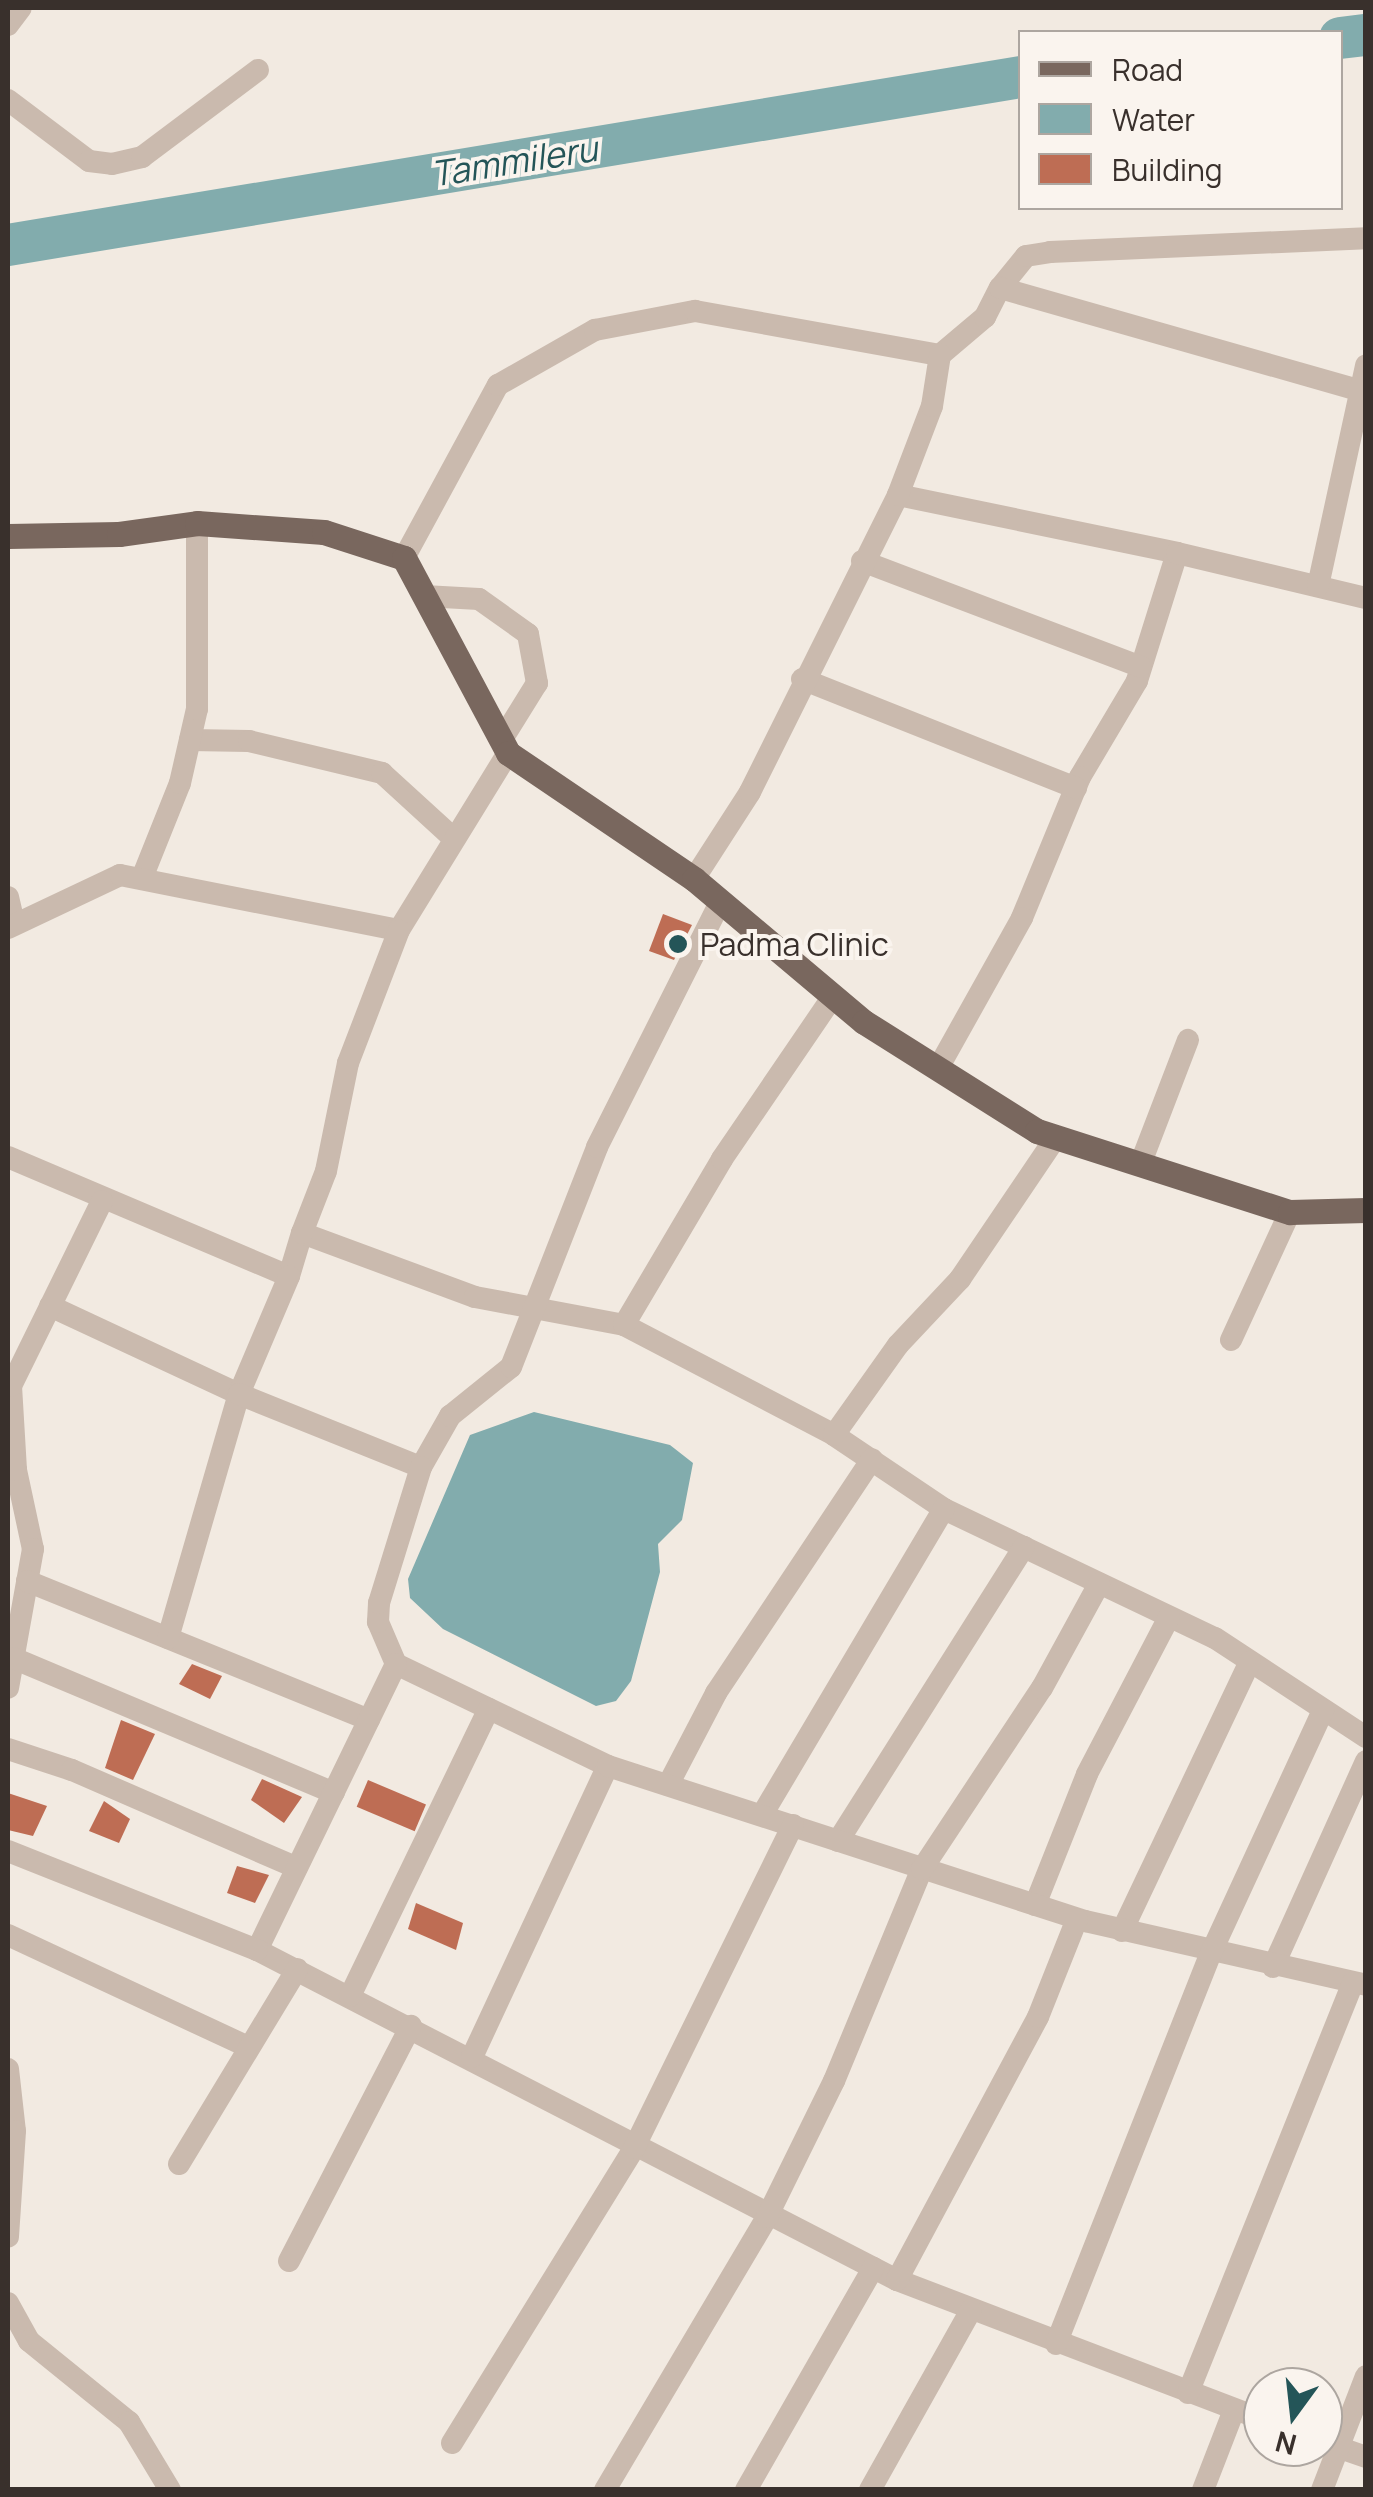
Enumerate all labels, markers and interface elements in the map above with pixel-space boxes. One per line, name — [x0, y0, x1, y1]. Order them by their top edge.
legend — [1018, 30, 1343, 210]
text: Road — [1112, 49, 1183, 90]
text: Water — [1112, 99, 1195, 140]
water label: Tammileru — [428, 127, 600, 195]
text: Building — [1112, 149, 1223, 190]
place label: Padma Clinic — [700, 925, 889, 963]
marker: Padma Clinic — [665, 931, 691, 957]
north arrow — [1243, 2367, 1343, 2467]
text: N — [1271, 2423, 1300, 2465]

